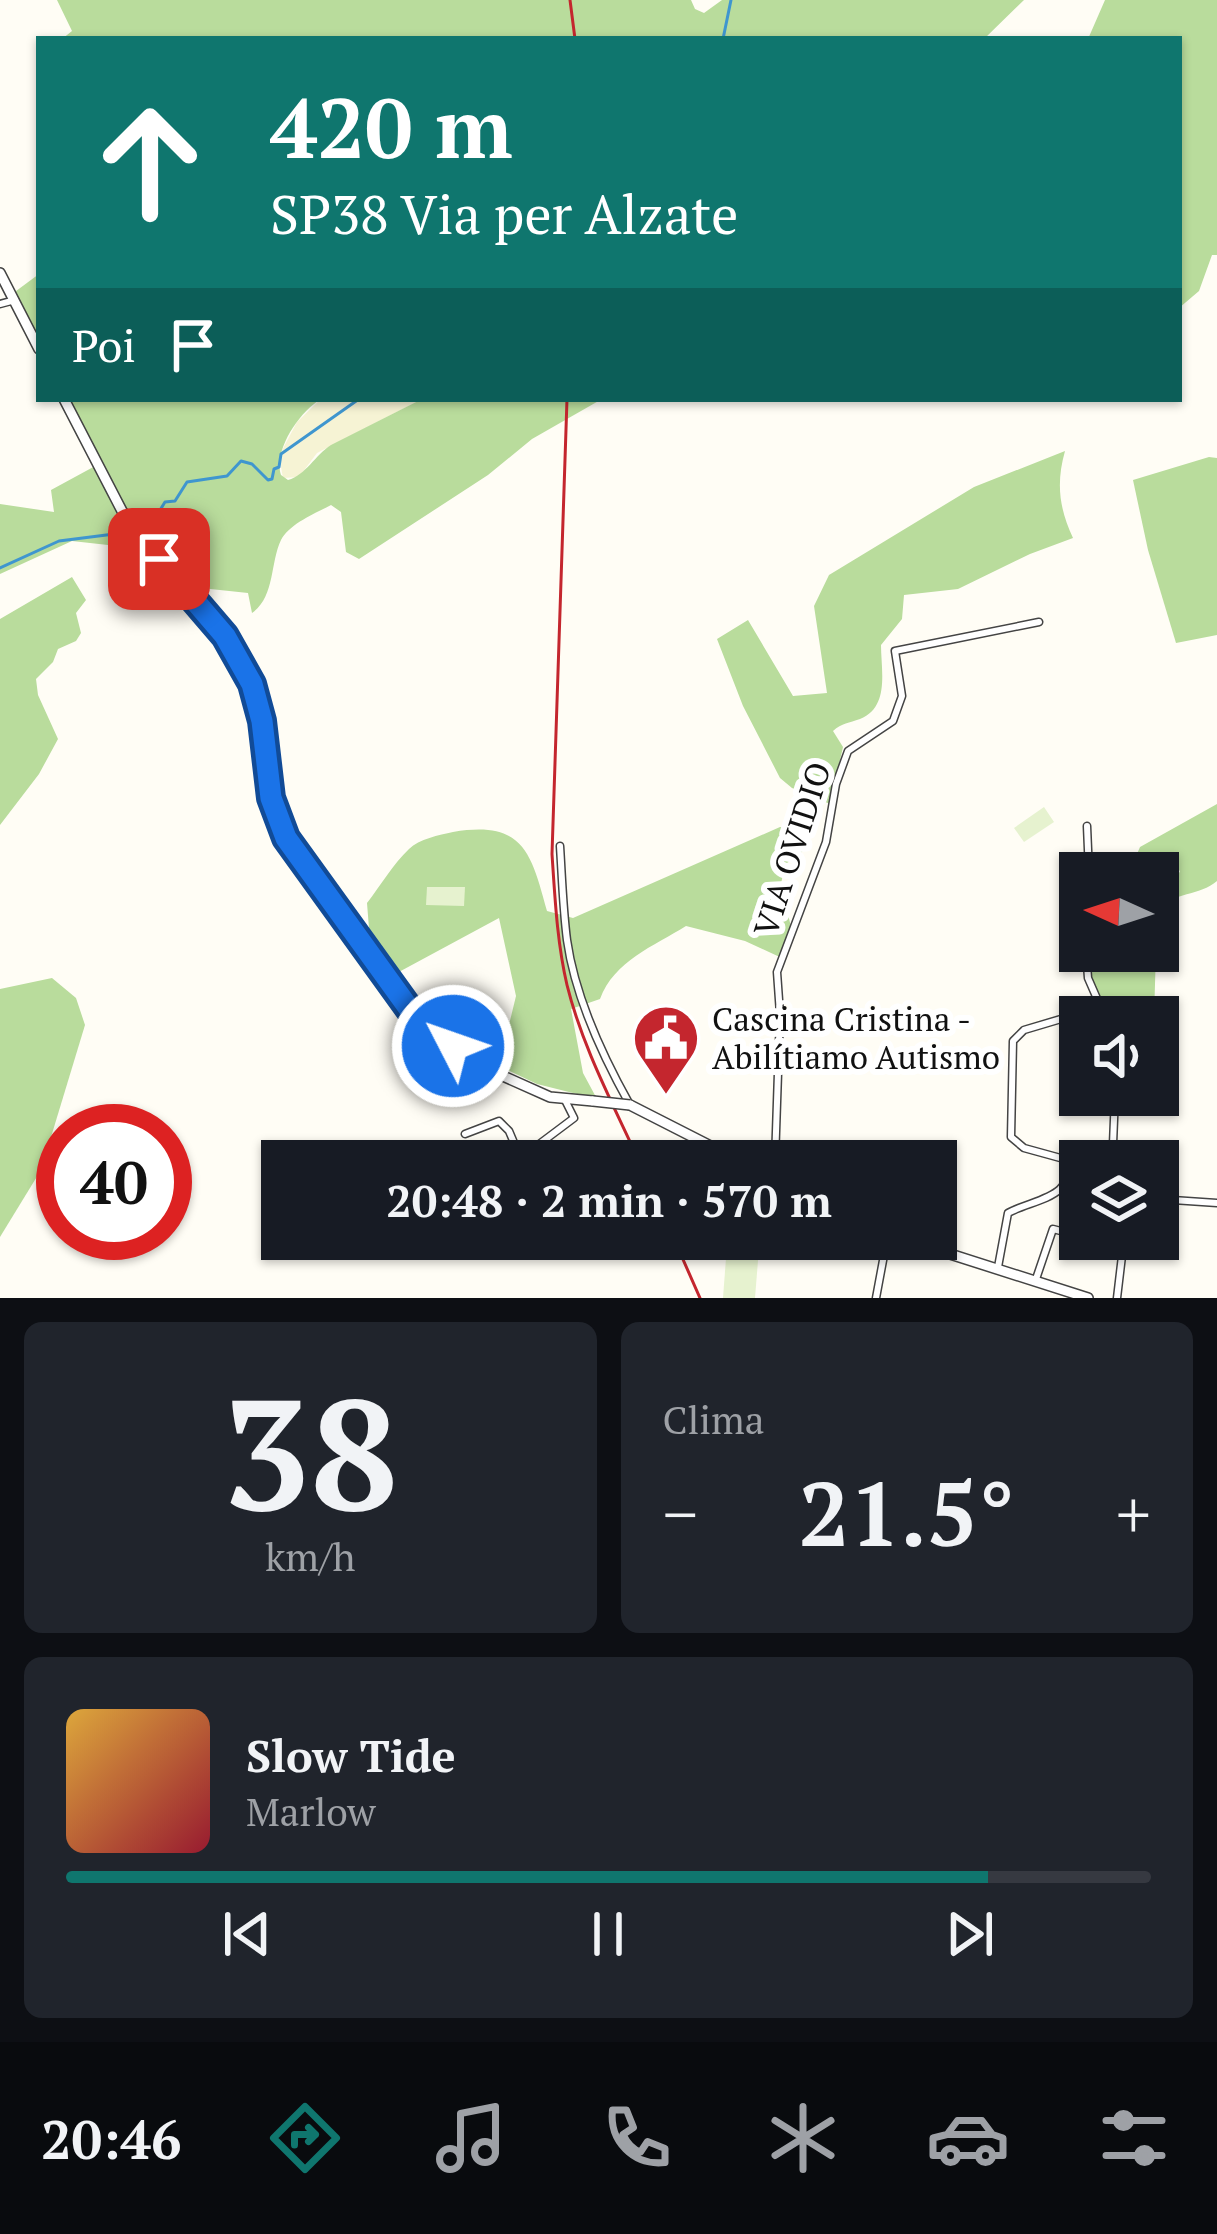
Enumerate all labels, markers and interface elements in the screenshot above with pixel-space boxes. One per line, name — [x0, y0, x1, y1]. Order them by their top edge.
text: 420 m — [270, 71, 513, 182]
icon: ahead — [72, 84, 228, 240]
text: SP38 Via per Alzate — [270, 178, 738, 249]
icon: arrive — [160, 312, 226, 378]
text: Poi — [72, 315, 136, 375]
pin — [108, 508, 210, 610]
icon: arrive — [126, 526, 192, 592]
street label: VIA OVIDIO — [743, 756, 840, 941]
north arrow — [1059, 852, 1179, 972]
map controls — [1059, 852, 1179, 1260]
position arrow — [390, 983, 516, 1109]
button: sound — [1059, 996, 1179, 1116]
place label: Cascina Cristina - Abilítiamo Autismo — [712, 997, 1000, 1078]
public building icon: Cascina Cristina - Abilítiamo Autismo — [631, 1003, 701, 1097]
speed limit sign: 40 — [36, 1104, 192, 1260]
button: layers — [1059, 1140, 1179, 1260]
text: 20:48 · 2 min · 570 m — [386, 1170, 832, 1230]
text: 38 — [222, 1348, 398, 1555]
text: Clima — [663, 1393, 764, 1445]
text: 21.5° — [799, 1452, 1015, 1572]
text: − — [663, 1469, 698, 1557]
text: + — [1116, 1469, 1151, 1557]
text: km/h — [265, 1530, 355, 1582]
text: Slow Tide — [246, 1725, 456, 1785]
text: Marlow — [246, 1785, 376, 1837]
icon: previous — [214, 1901, 280, 1967]
icon: pause — [575, 1901, 641, 1967]
icon: next — [937, 1901, 1003, 1967]
icon: directions — [263, 2096, 347, 2180]
icon: music — [429, 2096, 513, 2180]
icon: phone — [595, 2096, 679, 2180]
icon: climate — [761, 2096, 845, 2180]
icon: car — [926, 2096, 1010, 2180]
icon: filters — [1092, 2096, 1176, 2180]
text: 20:46 — [41, 2103, 181, 2174]

